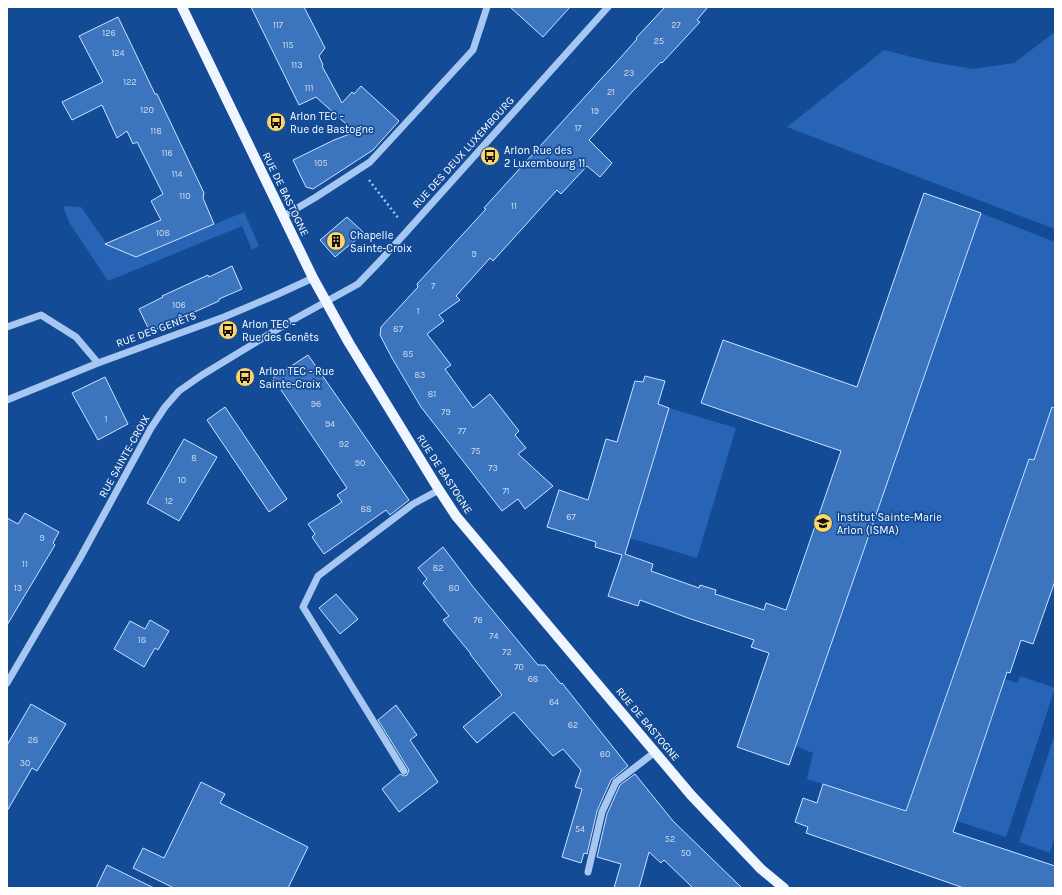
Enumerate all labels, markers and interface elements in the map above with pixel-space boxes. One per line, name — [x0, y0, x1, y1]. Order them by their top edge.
house number: 117 — [273, 20, 284, 30]
house number: 27 — [671, 20, 681, 30]
house number: 126 — [102, 28, 116, 38]
house number: 25 — [654, 36, 664, 46]
house number: 115 — [282, 40, 294, 50]
house number: 124 — [111, 48, 125, 58]
house number: 113 — [291, 60, 303, 70]
house number: 23 — [624, 68, 634, 78]
house number: 122 — [123, 77, 137, 87]
house number: 111 — [305, 83, 313, 93]
house number: 21 — [607, 87, 615, 97]
street label: RUE DES DEUX LUXEMBOURG — [410, 94, 517, 211]
house number: 120 — [140, 105, 154, 115]
house number: 19 — [591, 106, 599, 116]
place label: Arlon TEC - Rue de Bastogne — [290, 110, 374, 136]
bus stop icon: Arlon TEC - Rue de Bastogne — [265, 111, 287, 133]
house number: 17 — [574, 123, 582, 133]
house number: 118 — [150, 126, 162, 136]
place label: Arlon Rue des 2 Luxembourg 11 — [504, 144, 585, 170]
bus stop icon: Arlon Rue des 2 Luxembourg 11 — [479, 145, 501, 167]
house number: 116 — [161, 148, 173, 158]
street label: RUE DE BASTOGNE — [260, 150, 312, 238]
house number: 105 — [314, 158, 328, 168]
house number: 114 — [172, 169, 182, 179]
house number: 110 — [179, 191, 191, 201]
house number: 11 — [511, 201, 517, 211]
house number: 108 — [156, 228, 170, 238]
place label: Chapelle Sainte-Croix — [350, 229, 412, 255]
building icon: Chapelle Sainte-Croix — [325, 230, 347, 252]
house number: 9 — [471, 249, 477, 259]
house number: 7 — [431, 281, 436, 291]
house number: 106 — [172, 300, 186, 310]
house number: 1 — [417, 306, 420, 316]
street label: RUE DES GENÊTS — [114, 308, 198, 350]
place label: Arlon TEC - Rue des Genêts — [242, 318, 319, 344]
bus stop icon: Arlon TEC - Rue des Genêts — [217, 319, 239, 341]
house number: 87 — [393, 324, 404, 334]
house number: 85 — [403, 349, 413, 359]
place label: Arlon TEC - Rue Sainte-Croix — [259, 365, 335, 391]
bus stop icon: Arlon TEC - Rue Sainte-Croix — [234, 366, 256, 388]
house number: 83 — [415, 370, 425, 380]
house number: 81 — [428, 389, 436, 399]
house number: 96 — [311, 399, 321, 409]
house number: 79 — [441, 407, 451, 417]
street label: RUE SAINTE-CROIX — [96, 413, 153, 500]
house number: 1 — [105, 414, 108, 424]
house number: 94 — [325, 419, 335, 429]
house number: 77 — [458, 426, 467, 436]
street label: RUE DE BASTOGNE — [414, 432, 475, 516]
house number: 92 — [339, 439, 349, 449]
house number: 75 — [471, 446, 481, 456]
house number: 8 — [191, 453, 197, 463]
house number: 90 — [355, 458, 365, 468]
house number: 73 — [488, 463, 498, 473]
house number: 10 — [178, 475, 186, 485]
house number: 71 — [502, 486, 510, 496]
house number: 12 — [165, 496, 173, 506]
house number: 88 — [360, 504, 372, 514]
place label: Institut Sainte-Marie Arlon (ISMA) — [837, 511, 942, 537]
house number: 67 — [566, 512, 576, 522]
school or university icon: Institut Sainte-Marie Arlon (ISMA) — [812, 512, 834, 534]
house number: 9 — [39, 533, 45, 543]
house number: 11 — [22, 559, 28, 569]
house number: 82 — [433, 563, 443, 573]
house number: 13 — [14, 583, 22, 593]
house number: 80 — [449, 583, 459, 593]
house number: 76 — [473, 615, 483, 625]
house number: 74 — [489, 631, 499, 641]
house number: 18 — [138, 635, 147, 645]
house number: 72 — [502, 647, 512, 657]
house number: 70 — [514, 662, 524, 672]
house number: 68 — [528, 674, 539, 684]
street label: RUE DE BASTOGNE — [613, 685, 682, 764]
house number: 64 — [549, 697, 559, 707]
house number: 62 — [568, 720, 578, 730]
house number: 28 — [28, 735, 39, 745]
house number: 60 — [600, 749, 610, 759]
house number: 30 — [20, 758, 30, 768]
house number: 54 — [575, 824, 585, 834]
house number: 52 — [665, 834, 675, 844]
house number: 50 — [681, 848, 691, 858]

